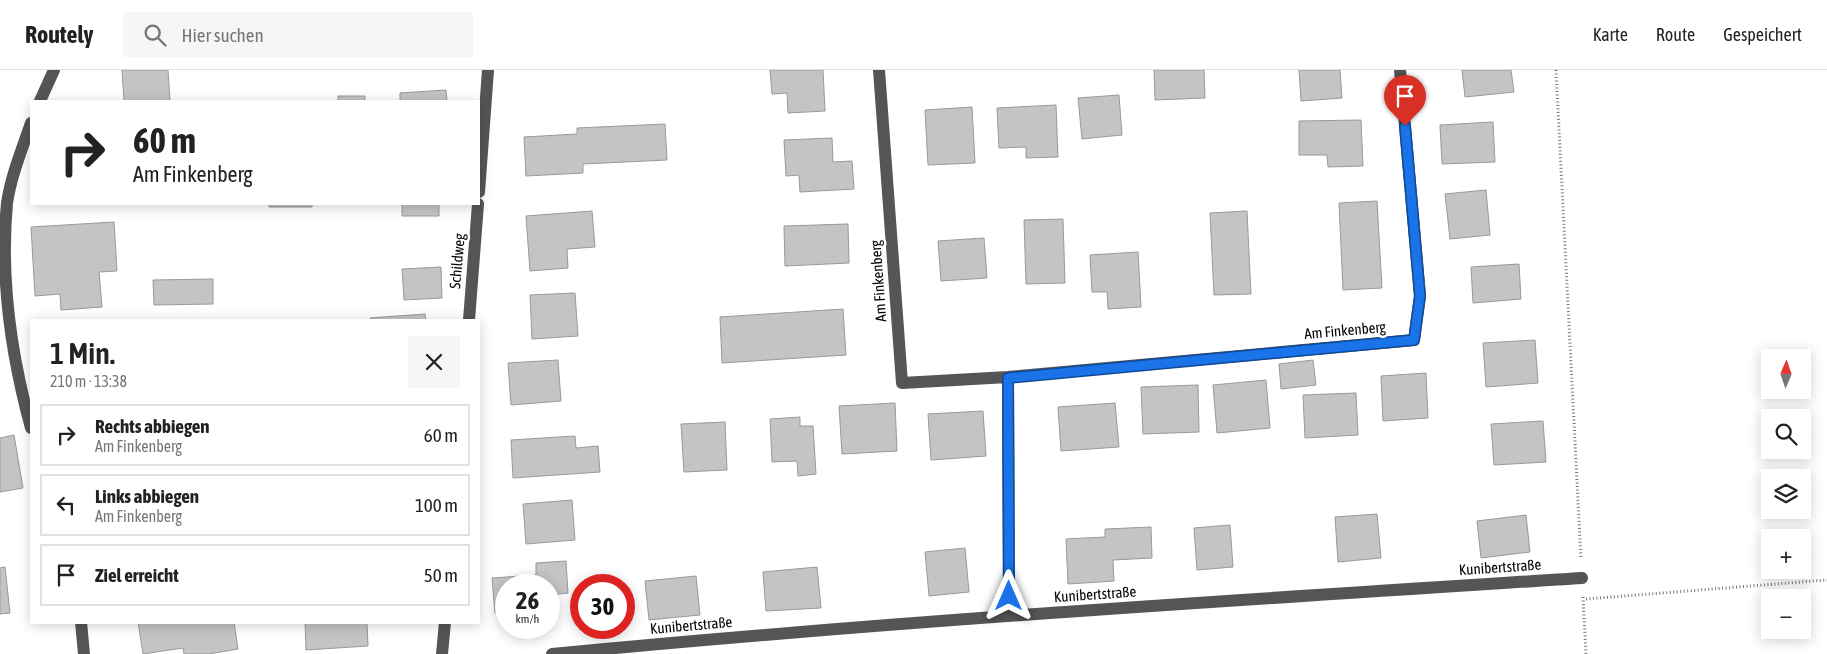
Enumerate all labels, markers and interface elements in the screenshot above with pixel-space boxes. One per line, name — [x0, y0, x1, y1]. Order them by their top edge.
search box — [123, 12, 473, 57]
text: Routely — [25, 21, 93, 48]
icon: search — [141, 21, 169, 49]
text: Hier suchen — [181, 24, 264, 46]
text: Karte — [1593, 24, 1628, 45]
text: Route — [1656, 24, 1695, 45]
text: Gespeichert — [1723, 24, 1802, 45]
pin — [1384, 75, 1426, 126]
icon: arrive — [1391, 82, 1419, 110]
icon: right — [50, 120, 115, 185]
text: 60 m — [133, 120, 196, 160]
text: Am Finkenberg — [133, 161, 253, 187]
street label: Schildweg — [446, 232, 468, 289]
street label: Am Finkenberg — [867, 239, 889, 322]
street label: Am Finkenberg — [1304, 318, 1387, 342]
text: 1 Min. — [50, 336, 115, 370]
button: close — [408, 336, 460, 388]
north arrow — [1761, 349, 1811, 399]
map controls — [1761, 349, 1811, 639]
text: 210 m · 13:38 — [50, 372, 127, 390]
button: search — [1761, 409, 1811, 459]
text: Rechts abbiegen — [95, 415, 210, 437]
icon: right — [52, 421, 80, 449]
text: 60 m — [424, 424, 458, 446]
text: Am Finkenberg — [95, 437, 182, 455]
button: layers — [1761, 469, 1811, 519]
text: Links abbiegen — [95, 485, 199, 507]
icon: left — [52, 491, 80, 519]
text: 100 m — [415, 494, 458, 516]
text: Am Finkenberg — [95, 507, 182, 525]
button: + — [1761, 529, 1811, 579]
street label: Kunibertstraße — [1458, 556, 1542, 578]
icon: arrive — [52, 561, 80, 589]
text: Ziel erreicht — [95, 564, 179, 586]
text: 50 m — [424, 564, 458, 586]
position arrow — [982, 569, 1034, 621]
speed limit sign: 30 — [570, 574, 635, 639]
street label: Kunibertstraße — [1053, 583, 1137, 605]
text: 26 — [516, 586, 539, 614]
button: − — [1761, 589, 1811, 639]
text: km/h — [516, 612, 539, 626]
street label: Kunibertstraße — [649, 613, 733, 637]

